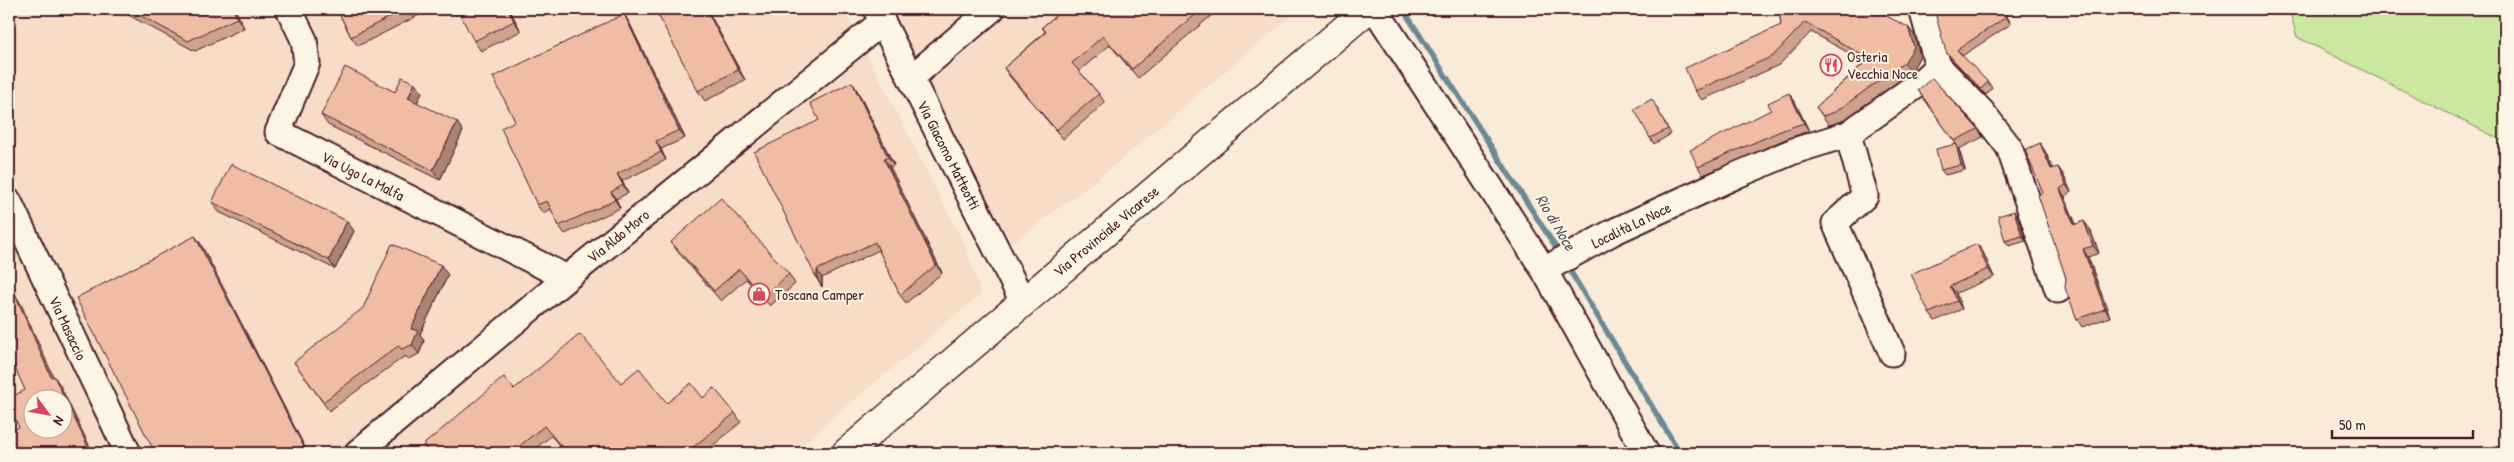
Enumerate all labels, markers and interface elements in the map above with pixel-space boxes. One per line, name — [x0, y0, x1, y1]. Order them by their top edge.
place label: Osteria Vecchia Noce — [1847, 46, 1918, 84]
restaurant icon: Osteria Vecchia Noce — [1819, 53, 1843, 77]
street label: Via Giacomo Matteotti — [912, 97, 986, 213]
street label: Via Ugo La Malfa — [318, 146, 408, 206]
street label: Via Provinciale Vicarese — [1049, 181, 1163, 281]
water label: Rio di Noce — [1531, 190, 1582, 255]
street label: Località La Noce — [1588, 197, 1674, 253]
street label: Via Aldo Moro — [582, 204, 654, 268]
shop icon: Toscana Camper — [747, 282, 771, 306]
place label: Toscana Camper — [775, 284, 864, 305]
street label: Via Masaccio — [44, 292, 92, 364]
north arrow — [22, 390, 72, 440]
scale bar — [2332, 407, 2473, 439]
text: N — [49, 413, 69, 430]
text: 50 m — [2339, 414, 2366, 435]

